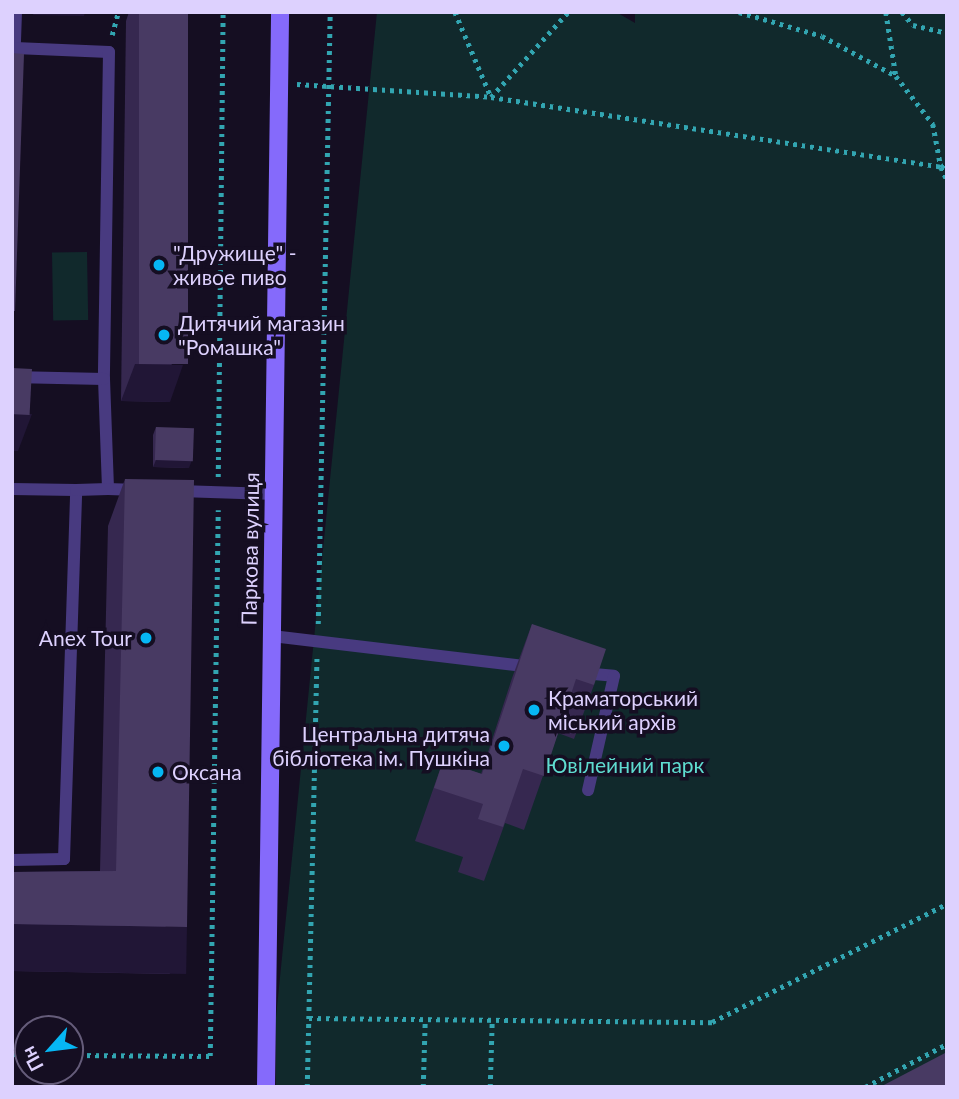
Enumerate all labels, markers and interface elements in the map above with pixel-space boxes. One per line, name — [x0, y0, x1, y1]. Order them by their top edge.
place label: "Дружище" - живое пиво — [173, 240, 296, 290]
marker: "Дружище" - живое пиво — [151, 257, 167, 273]
place label: Дитячий магазин "Ромашка" — [178, 310, 345, 360]
marker: Дитячий магазин "Ромашка" — [156, 327, 172, 343]
street label: Паркова вулиця — [236, 472, 264, 626]
place label: Anex Tour — [38, 625, 132, 651]
marker: Anex Tour — [138, 630, 154, 646]
place label: Краматорський міський архів — [548, 685, 698, 735]
marker: Краматорський міський архів — [526, 702, 542, 718]
place label: Центральна дитяча бібліотека ім. Пушкіна — [272, 721, 490, 771]
marker: Центральна дитяча бібліотека ім. Пушкіна — [496, 738, 512, 754]
park label: Ювілейний парк — [546, 752, 704, 778]
place label: Оксана — [172, 759, 242, 785]
marker: Оксана — [150, 764, 166, 780]
north arrow — [14, 1015, 84, 1085]
text: Пн — [16, 1043, 48, 1076]

